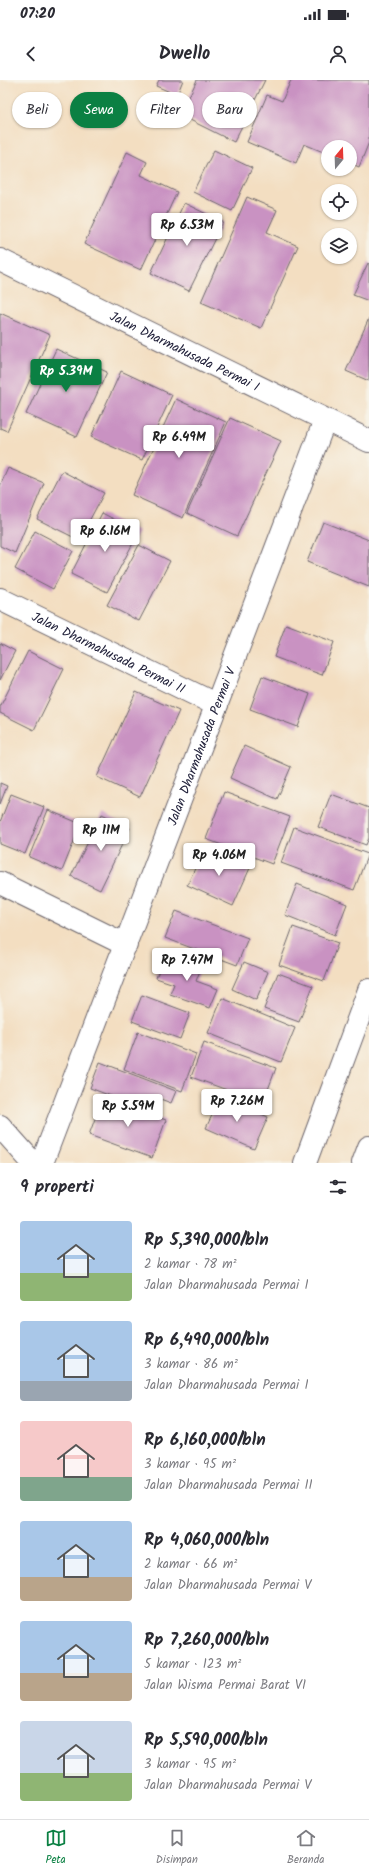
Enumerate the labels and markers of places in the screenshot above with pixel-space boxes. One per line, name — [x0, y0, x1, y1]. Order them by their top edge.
pin: Rp 6.53M — [146, 213, 228, 247]
pin: Rp 5.39M — [25, 359, 107, 393]
pin: Rp 6.49M — [138, 425, 220, 459]
pin: Rp 6.16M — [64, 519, 146, 553]
pin: Rp 11M — [68, 818, 134, 852]
pin: Rp 4.06M — [178, 843, 260, 877]
pin: Rp 7.47M — [146, 948, 228, 982]
pin: Rp 7.26M — [196, 1089, 278, 1123]
pin: Rp 5.59M — [87, 1094, 169, 1128]

